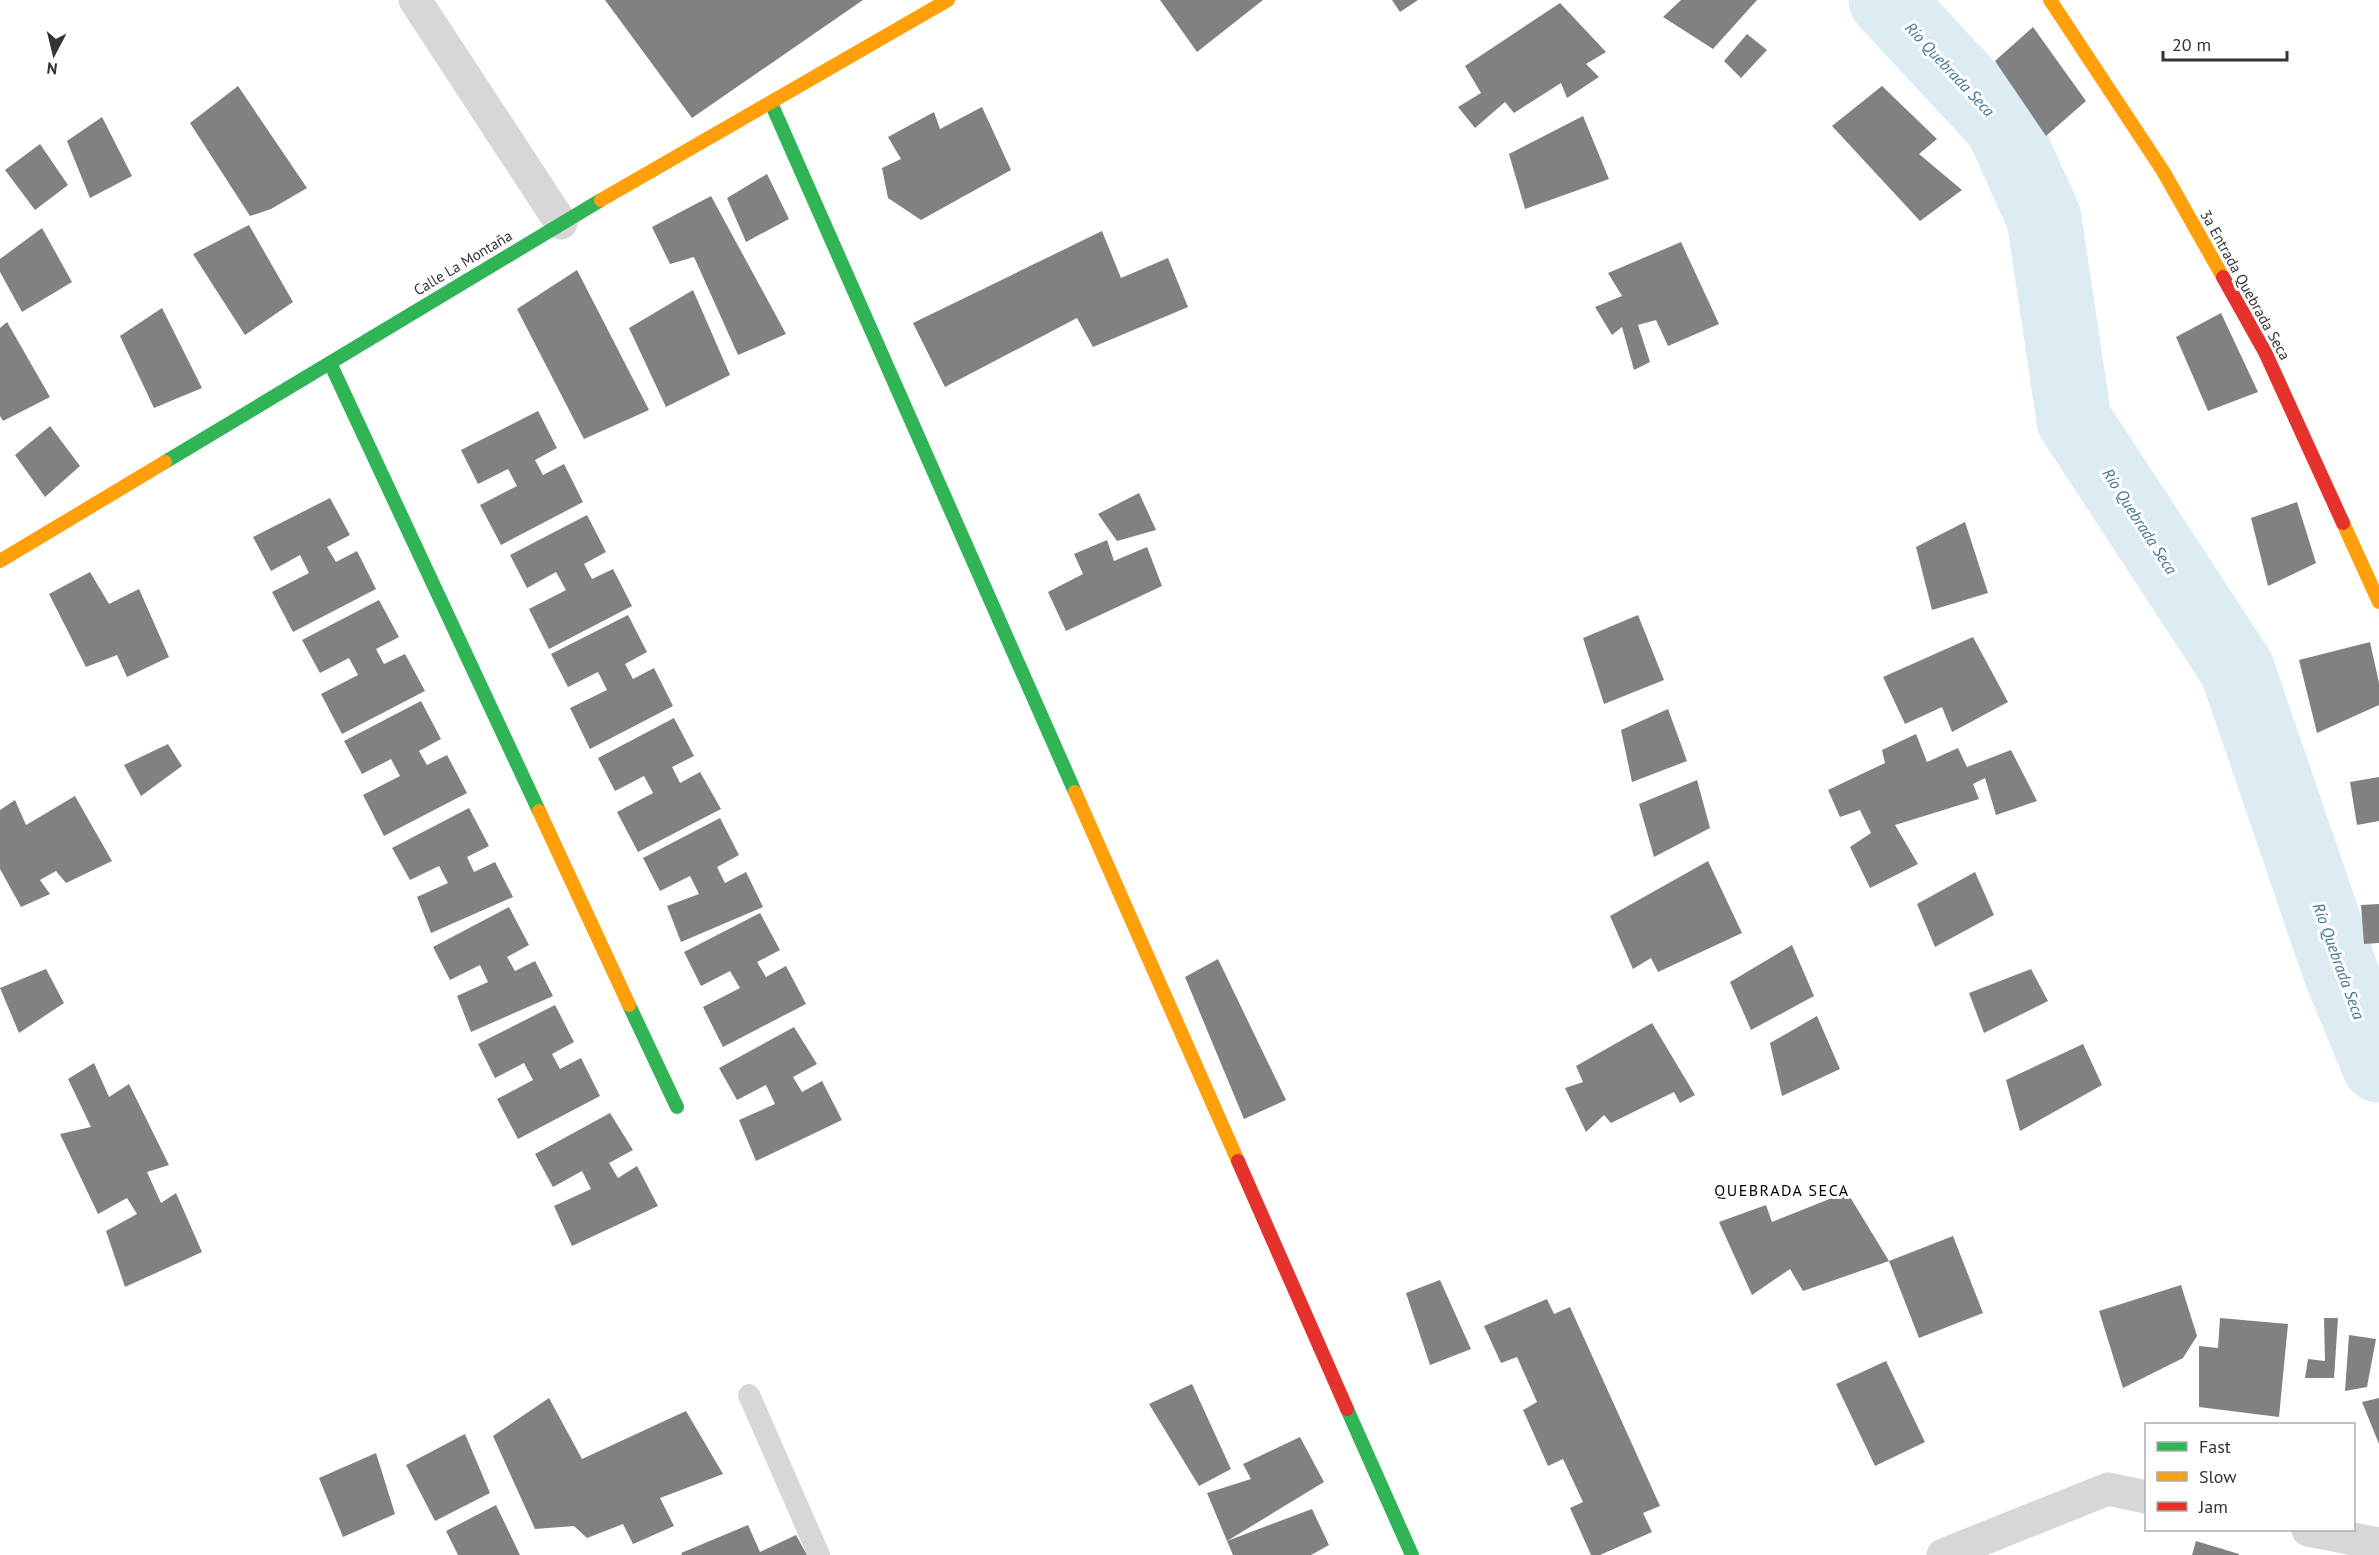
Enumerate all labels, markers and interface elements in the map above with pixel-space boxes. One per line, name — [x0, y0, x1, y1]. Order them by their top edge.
water label: Río Quebrada Seca — [1901, 17, 1999, 121]
north arrow — [24, 24, 84, 84]
scale bar — [2163, 24, 2288, 62]
text: 20 m — [2172, 33, 2211, 56]
text: N — [46, 58, 59, 79]
street label: 3a Entrada Quebrada Seca — [2196, 206, 2295, 363]
street label: Calle La Montaña — [410, 226, 515, 299]
water label: Río Quebrada Seca — [2098, 464, 2182, 578]
water label: Río Quebrada Seca — [2309, 900, 2369, 1022]
district label: QUEBRADA SECA — [1714, 1180, 1850, 1200]
legend — [2145, 1423, 2355, 1531]
text: Fast — [2199, 1435, 2231, 1458]
text: Slow — [2199, 1465, 2237, 1488]
text: Jam — [2198, 1495, 2228, 1518]

